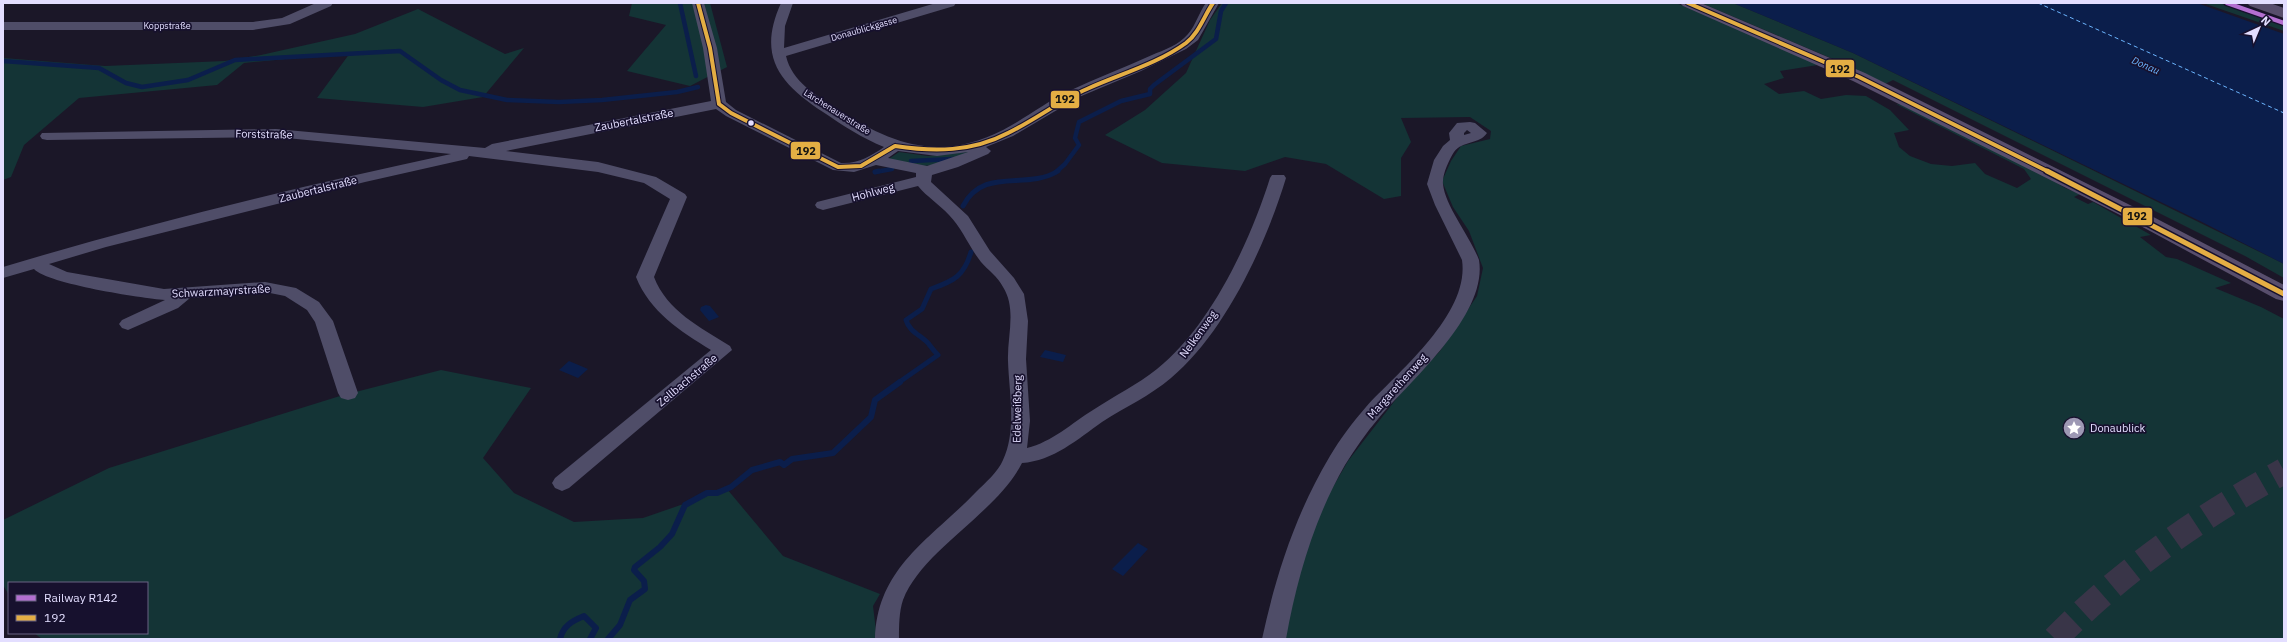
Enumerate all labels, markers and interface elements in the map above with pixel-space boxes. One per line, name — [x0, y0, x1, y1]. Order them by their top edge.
north arrow — [2239, 8, 2279, 48]
text: N — [2258, 13, 2274, 29]
street label: Donaublickgasse — [829, 14, 898, 43]
street label: Koppstraße — [143, 20, 191, 31]
water label: Donau — [2130, 54, 2162, 77]
line badge: 192 — [1825, 59, 1855, 78]
text: 192 — [1830, 62, 1850, 76]
street label: Lärchenauerstraße — [802, 87, 873, 137]
line badge: 192 — [1050, 90, 1080, 109]
text: 192 — [1055, 92, 1075, 106]
street label: Zaubertalstraße — [593, 106, 675, 134]
unlabelled marker — [746, 118, 756, 128]
street label: Forststraße — [235, 127, 293, 141]
line badge: 192 — [790, 141, 821, 160]
text: 192 — [796, 144, 816, 158]
street label: Zaubertalstraße — [278, 173, 358, 205]
street label: Hohlweg — [850, 180, 896, 204]
line badge: 192 — [2122, 207, 2153, 226]
text: 192 — [2127, 209, 2147, 223]
street label: Schwarzmayrstraße — [171, 281, 271, 301]
street label: Nelkenweg — [1176, 308, 1220, 360]
street label: Margarethenweg — [1364, 350, 1430, 421]
street label: Zellbachstraße — [654, 351, 720, 409]
street label: Edelweißberg — [1009, 375, 1025, 443]
place icon: Donaublick — [2061, 415, 2087, 441]
place label: Donaublick — [2090, 421, 2146, 435]
legend — [8, 582, 148, 634]
text: Railway R142 — [44, 590, 118, 605]
text: 192 — [44, 610, 66, 625]

